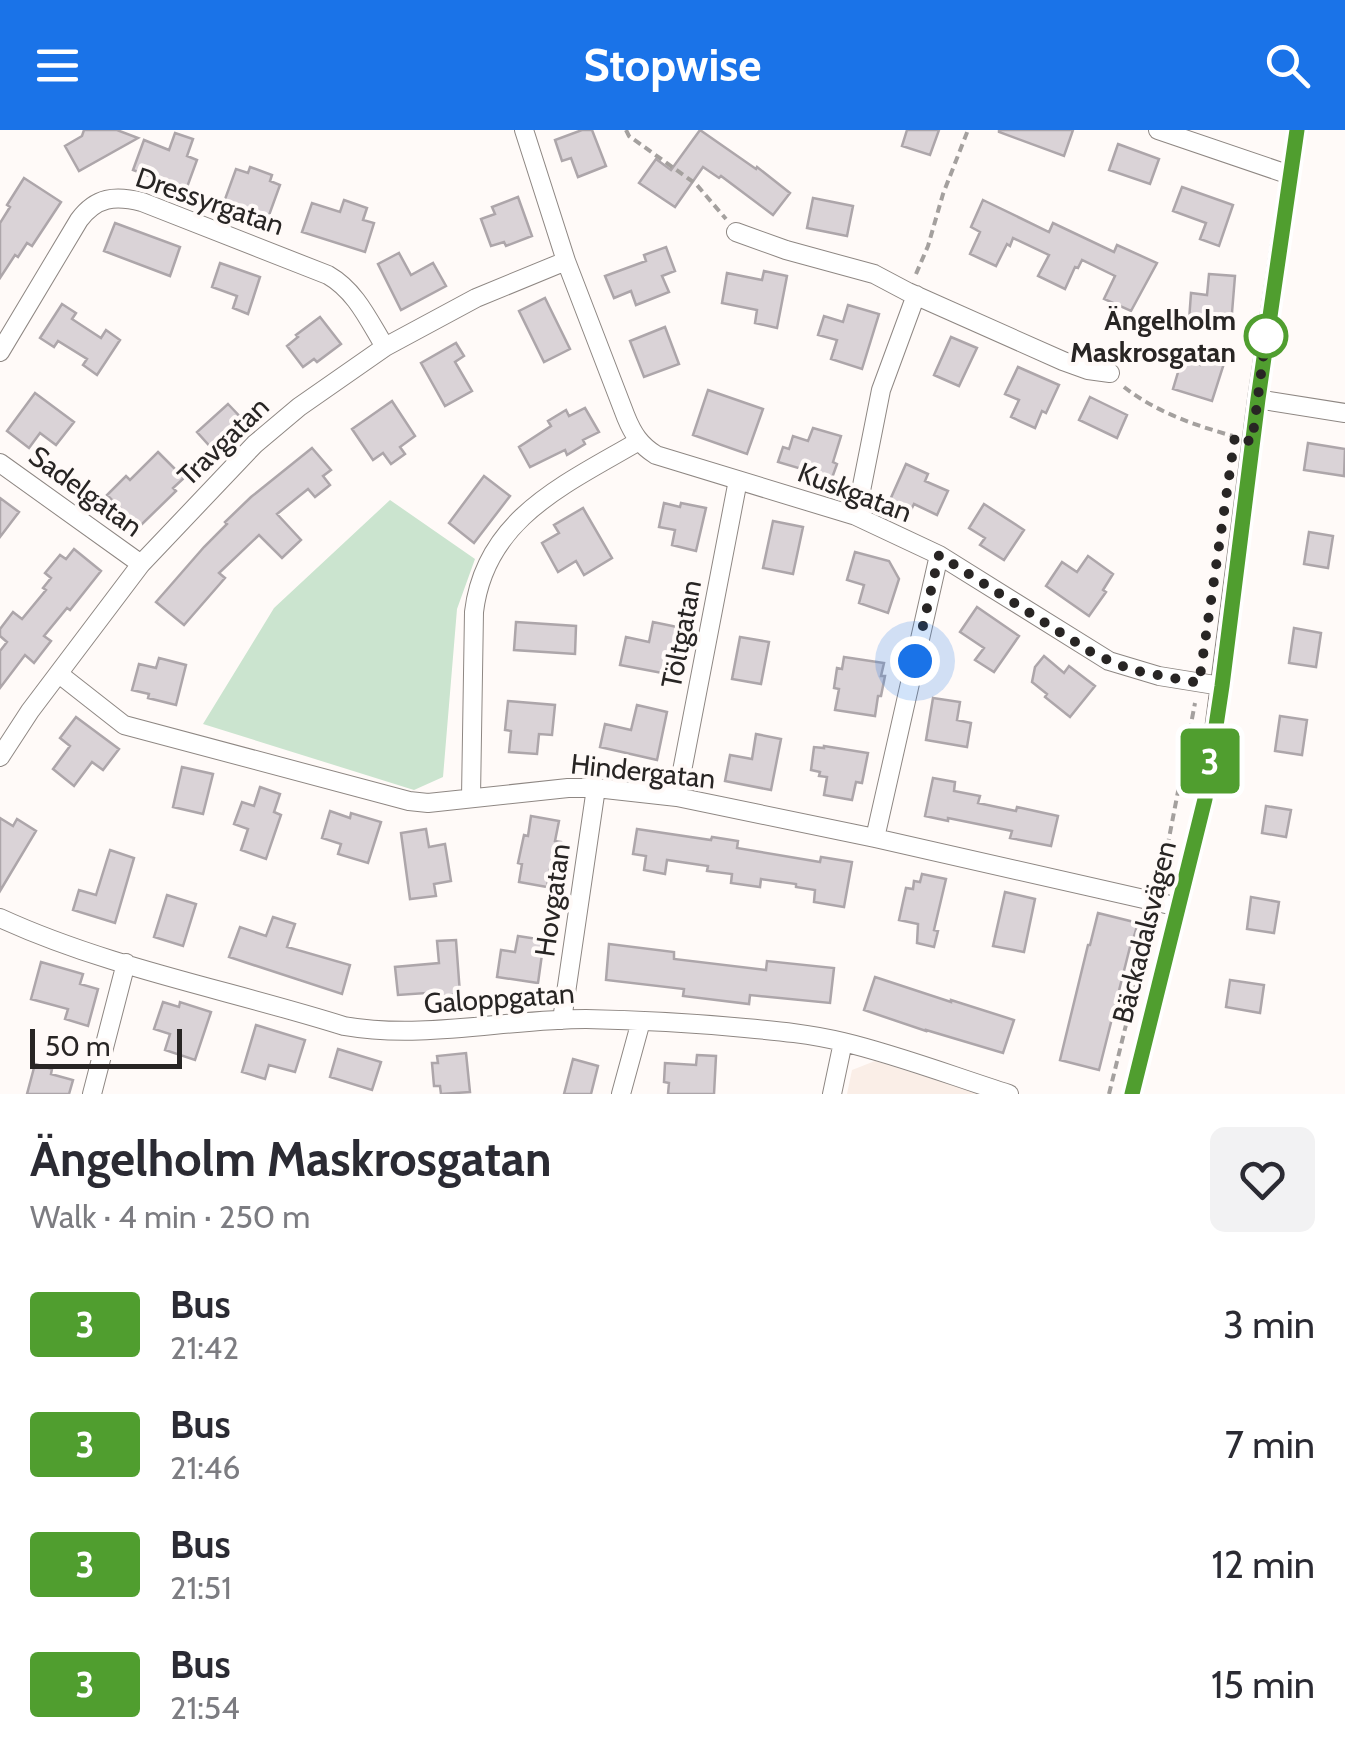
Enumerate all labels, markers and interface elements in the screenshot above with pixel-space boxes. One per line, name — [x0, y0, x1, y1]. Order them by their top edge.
icon: menu — [30, 38, 85, 93]
text: Stopwise — [584, 38, 761, 92]
icon: search — [1260, 38, 1315, 93]
street label: Dressyrgatan — [131, 160, 289, 242]
place label: Ängelholm Maskrosgatan — [1070, 303, 1236, 369]
marker: Ängelholm Maskrosgatan — [1245, 315, 1287, 357]
street label: Travgatan — [170, 389, 276, 493]
street label: Sadelgatan — [23, 438, 149, 544]
street label: Kuskgatan — [793, 455, 917, 529]
street label: Töltgatan — [654, 577, 708, 691]
your location — [890, 636, 940, 686]
line badge: 3 — [1178, 728, 1242, 794]
text: 3 — [1201, 740, 1219, 783]
street label: Hindergatan — [569, 746, 717, 796]
street label: Bäckadalsvägen — [1105, 837, 1183, 1027]
street label: Hovgatan — [527, 841, 577, 959]
street label: Galoppgatan — [423, 976, 575, 1020]
scale bar — [30, 1024, 182, 1068]
text: 50 m — [45, 1029, 111, 1063]
button: heart — [1210, 1127, 1315, 1232]
text: Ängelholm Maskrosgatan — [30, 1130, 551, 1188]
text: Walk · 4 min · 250 m — [30, 1197, 310, 1236]
text: Bus — [170, 1281, 231, 1328]
text: 3 min — [1223, 1301, 1315, 1348]
text: 3 — [76, 1303, 94, 1346]
text: 21:42 — [170, 1328, 239, 1367]
text: Bus — [170, 1401, 231, 1448]
text: 7 min — [1225, 1421, 1315, 1468]
text: 3 — [76, 1423, 94, 1466]
text: 21:46 — [170, 1448, 241, 1487]
text: Bus — [170, 1521, 231, 1568]
text: 12 min — [1212, 1541, 1315, 1588]
text: 3 — [76, 1543, 94, 1586]
text: 21:51 — [170, 1568, 232, 1607]
text: Bus — [170, 1641, 231, 1688]
text: 15 min — [1211, 1661, 1315, 1708]
text: 3 — [76, 1663, 94, 1706]
text: 21:54 — [170, 1688, 240, 1727]

